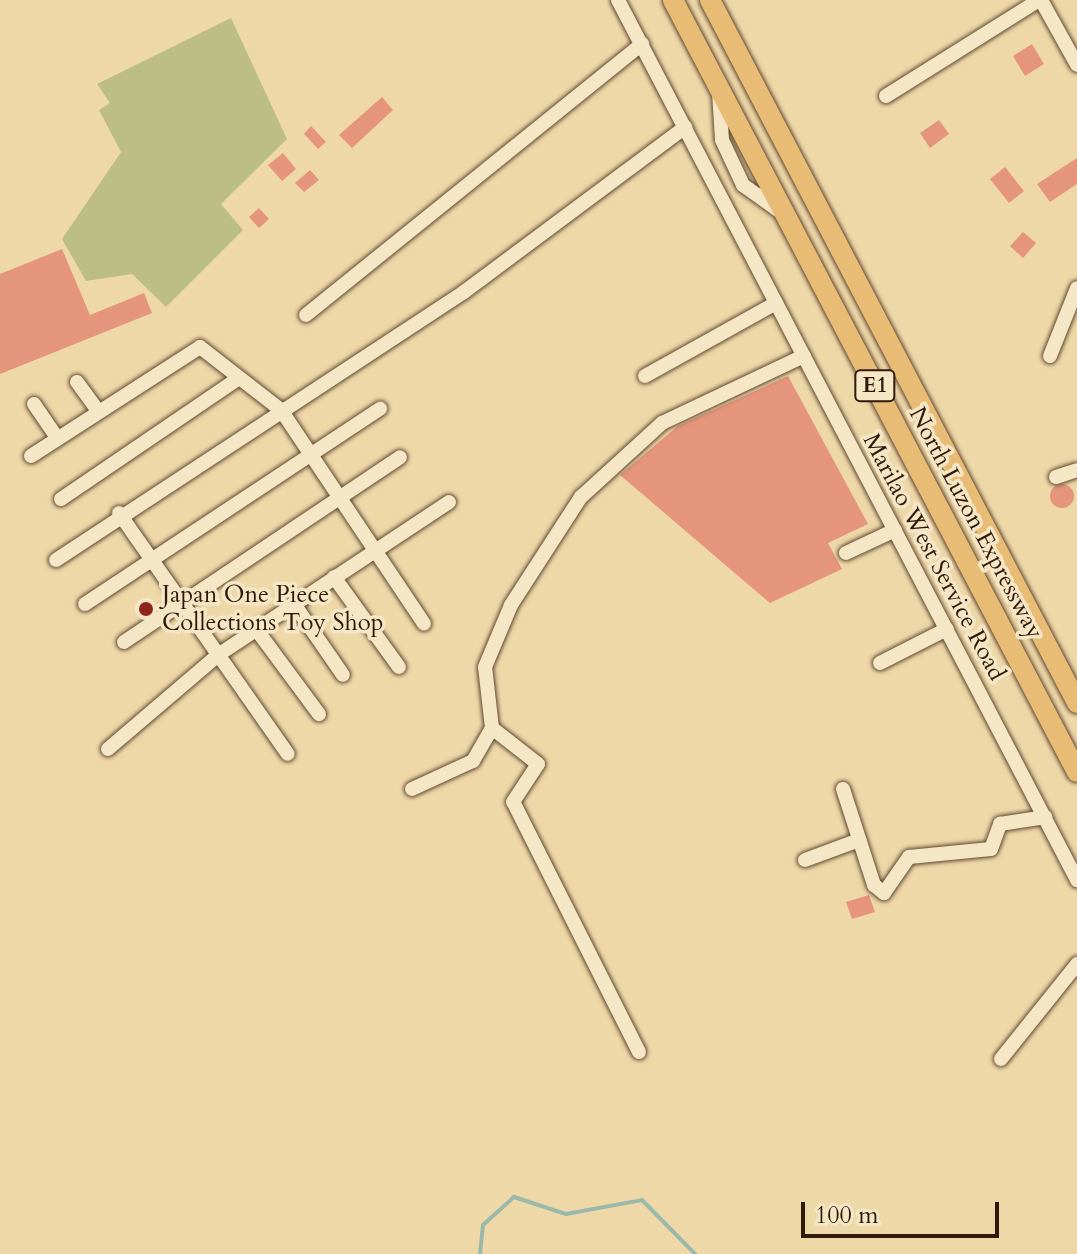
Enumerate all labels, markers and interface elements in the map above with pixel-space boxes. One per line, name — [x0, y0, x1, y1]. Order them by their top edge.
road number: E1 — [853, 368, 897, 404]
street label: North Luzon Expressway — [903, 402, 1049, 644]
street label: Marilao West Service Road — [857, 429, 1011, 685]
place label: Japan One Piece Collections Toy Shop — [162, 581, 383, 637]
marker: Japan One Piece Collections Toy Shop — [137, 600, 155, 618]
scale bar — [805, 1186, 1003, 1236]
text: 100 m — [815, 1199, 879, 1232]

